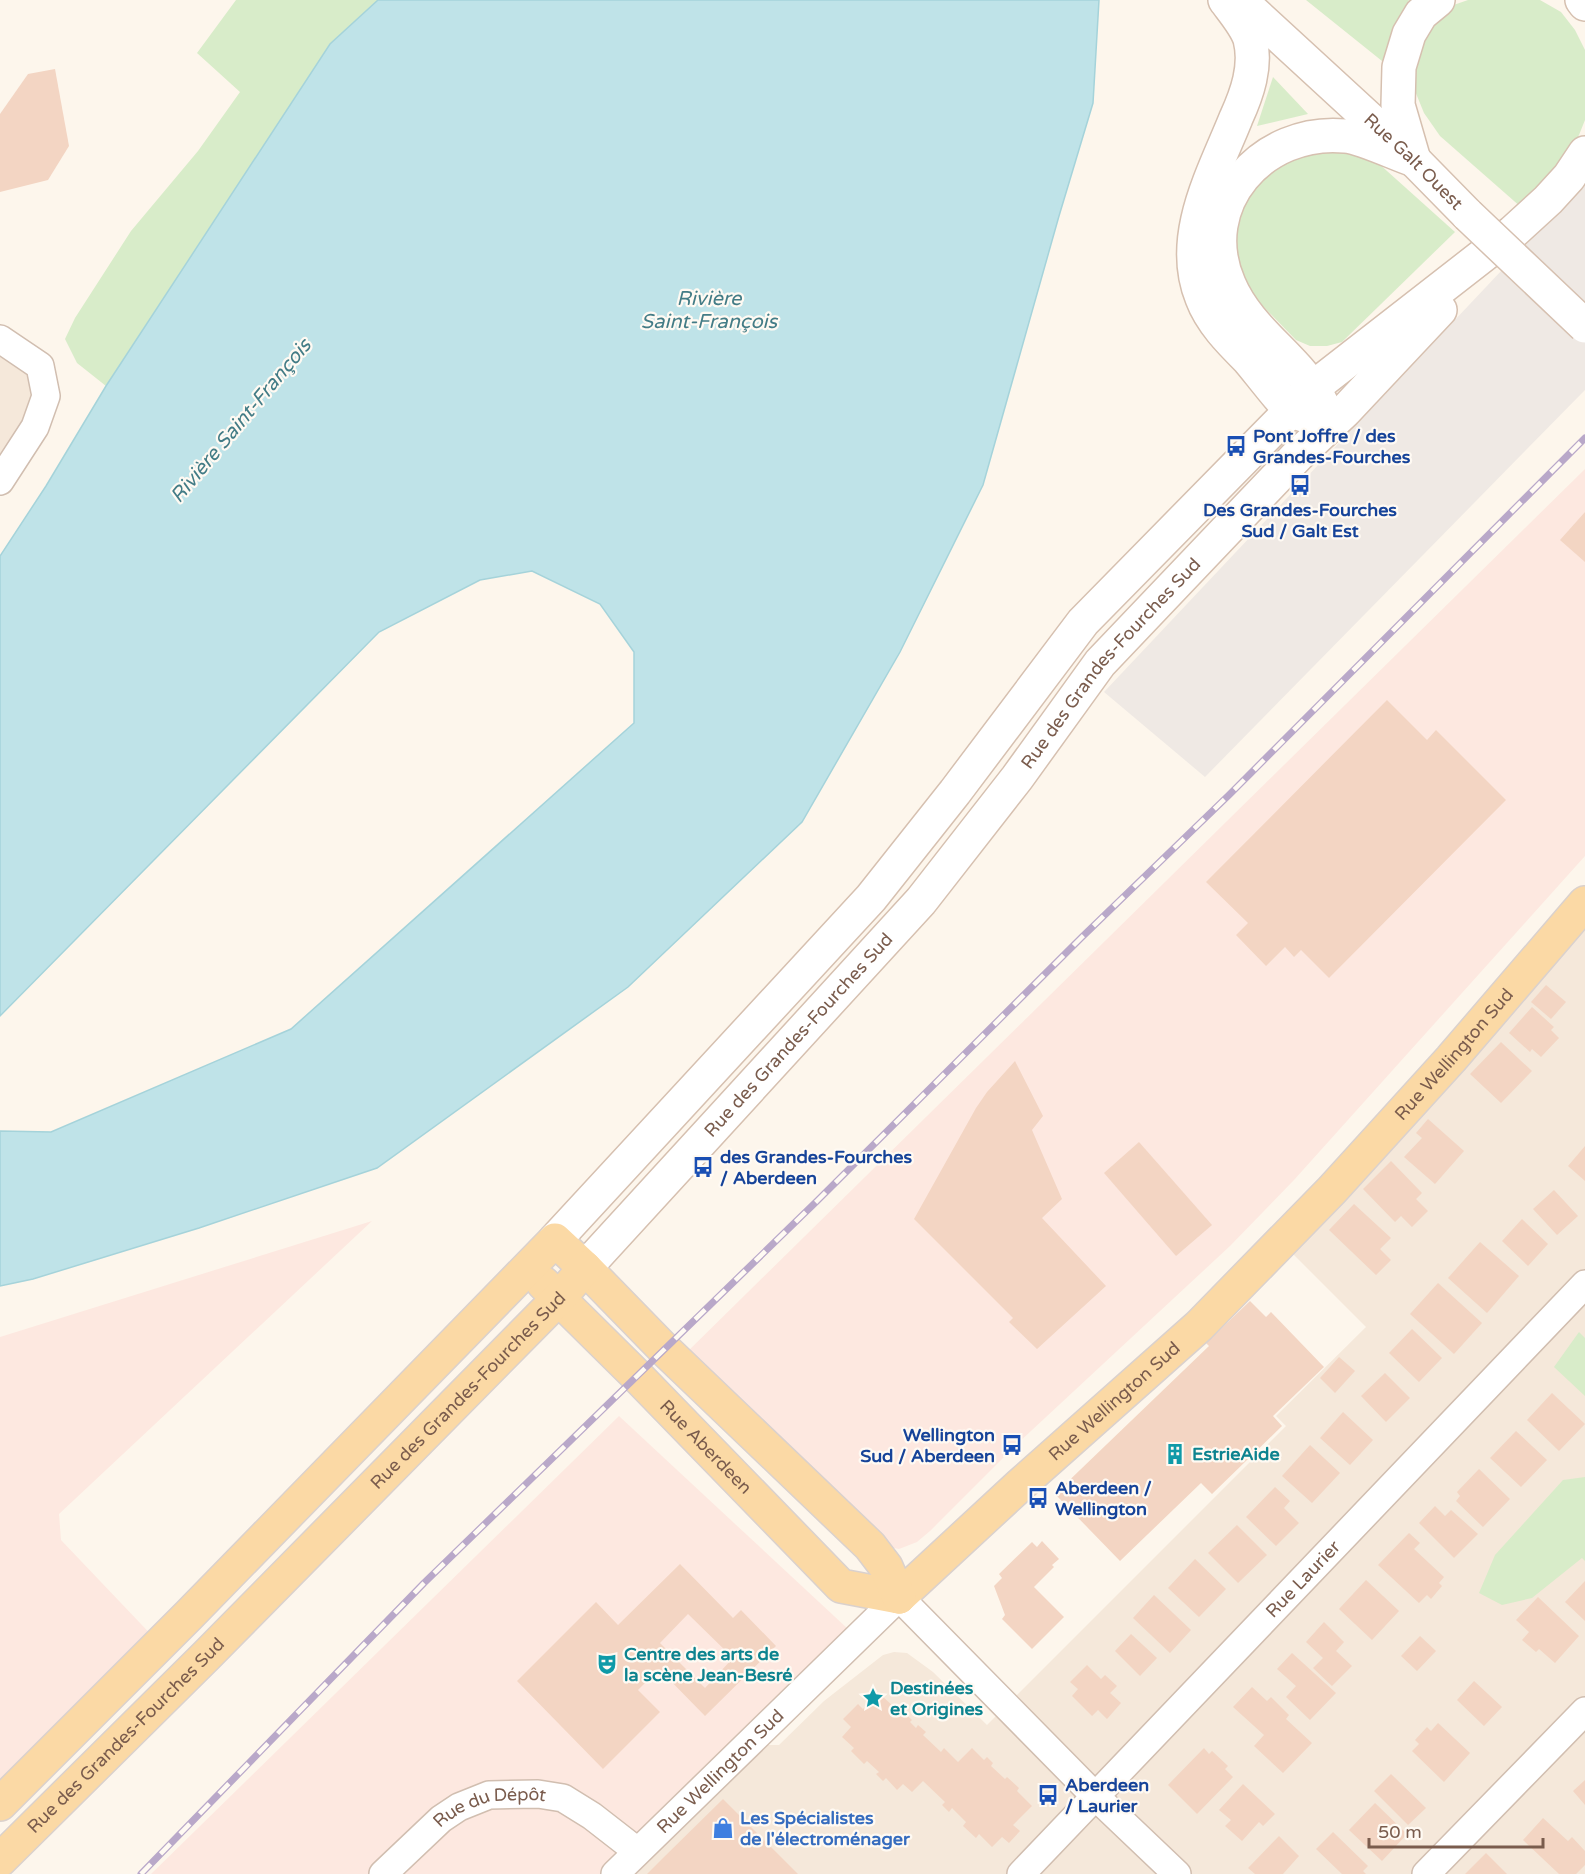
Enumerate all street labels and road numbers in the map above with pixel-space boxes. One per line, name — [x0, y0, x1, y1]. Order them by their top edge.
street label: Rue Galt Ouest — [1359, 108, 1468, 214]
street label: Rue des Grandes-Fourches Sud — [1016, 553, 1205, 773]
street label: Rue des Grandes-Fourches Sud — [699, 928, 897, 1142]
street label: Rue Wellington Sud — [1390, 984, 1518, 1125]
street label: Rue des Grandes-Fourches Sud — [366, 1287, 570, 1494]
street label: Rue Wellington Sud — [1044, 1337, 1185, 1465]
street label: Rue Aberdeen — [655, 1395, 757, 1499]
street label: Rue Laurier — [1261, 1536, 1345, 1622]
street label: Rue des Grandes-Fourches Sud — [22, 1633, 229, 1838]
street label: Rue Wellington Sud — [652, 1705, 788, 1838]
street label: Rue du Dépôt — [428, 1783, 548, 1832]

